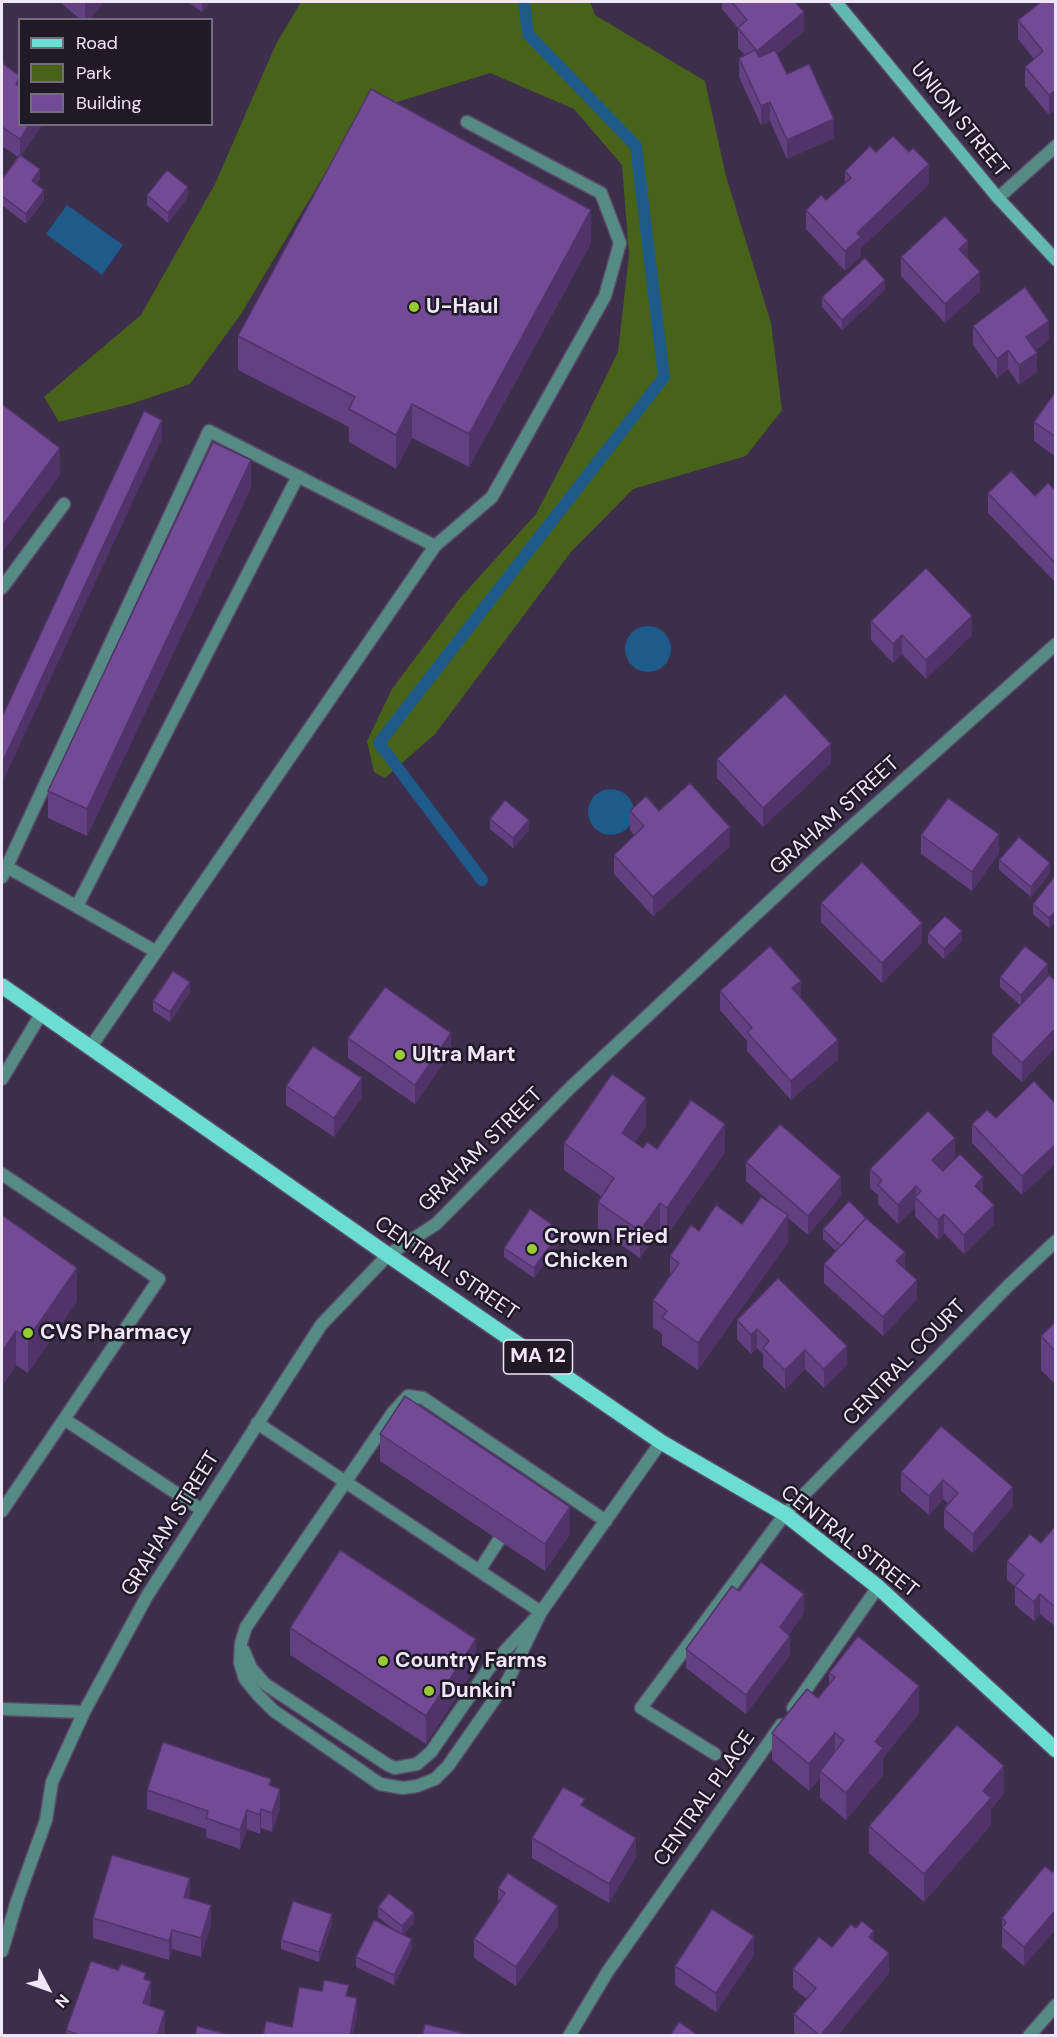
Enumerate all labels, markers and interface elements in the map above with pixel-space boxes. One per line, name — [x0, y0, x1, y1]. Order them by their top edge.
legend — [18, 18, 213, 126]
text: Road — [76, 31, 118, 55]
street label: UNION STREET — [905, 57, 1013, 183]
text: Park — [76, 61, 112, 85]
text: Building — [76, 91, 141, 115]
place label: U-Haul — [426, 294, 498, 320]
marker: U-Haul — [407, 300, 421, 314]
street label: GRAHAM STREET — [765, 751, 905, 881]
place label: Ultra Mart — [412, 1042, 516, 1068]
marker: Ultra Mart — [393, 1048, 407, 1062]
street label: GRAHAM STREET — [414, 1083, 548, 1217]
street label: CENTRAL STREET — [369, 1212, 523, 1326]
place label: Crown Fried Chicken — [544, 1224, 668, 1274]
marker: Crown Fried Chicken — [525, 1242, 539, 1256]
street label: CENTRAL COURT — [838, 1295, 972, 1431]
place label: CVS Pharmacy — [40, 1320, 192, 1346]
marker: CVS Pharmacy — [21, 1326, 35, 1340]
road number: MA 12 — [504, 1340, 572, 1374]
street label: GRAHAM STREET — [116, 1447, 226, 1601]
street label: CENTRAL STREET — [775, 1480, 923, 1604]
place label: Country Farms — [395, 1648, 547, 1674]
marker: Country Farms — [376, 1654, 390, 1668]
place label: Dunkin' — [441, 1678, 516, 1704]
marker: Dunkin' — [422, 1684, 436, 1698]
street label: CENTRAL PLACE — [649, 1726, 761, 1872]
north arrow — [18, 1959, 78, 2019]
text: N — [50, 1990, 74, 2012]

